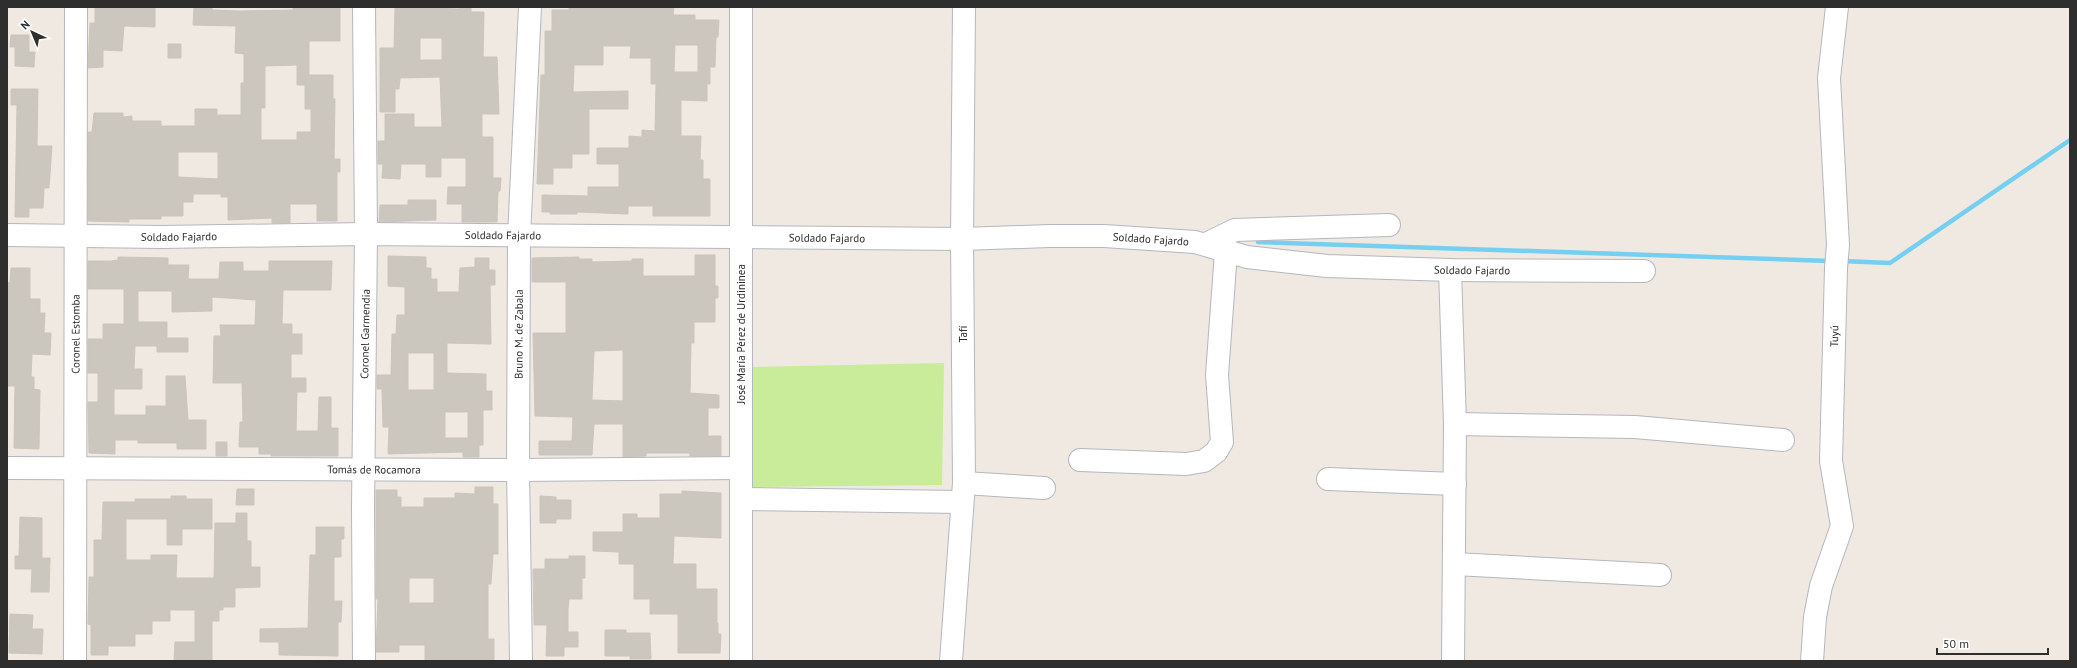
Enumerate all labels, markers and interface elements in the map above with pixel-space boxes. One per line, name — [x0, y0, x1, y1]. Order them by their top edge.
north arrow — [12, 12, 52, 52]
text: N — [18, 17, 33, 32]
street label: Soldado Fajardo — [465, 228, 541, 242]
street label: Soldado Fajardo — [141, 229, 217, 244]
street label: Soldado Fajardo — [1112, 230, 1189, 249]
street label: Soldado Fajardo — [789, 231, 865, 245]
street label: Soldado Fajardo — [1434, 262, 1510, 277]
street label: José María Pérez de Urdininea — [734, 264, 748, 405]
street label: Coronel Garmendia — [357, 289, 373, 379]
street label: Bruno M. de Zabala — [511, 289, 526, 379]
street label: Coronel Estomba — [68, 294, 83, 374]
street label: Tuyú — [1827, 325, 1842, 347]
street label: Tafí — [956, 326, 970, 342]
street label: Tomás de Rocamora — [327, 462, 421, 477]
scale bar — [1937, 630, 2048, 656]
text: 50 m — [1943, 636, 1969, 651]

